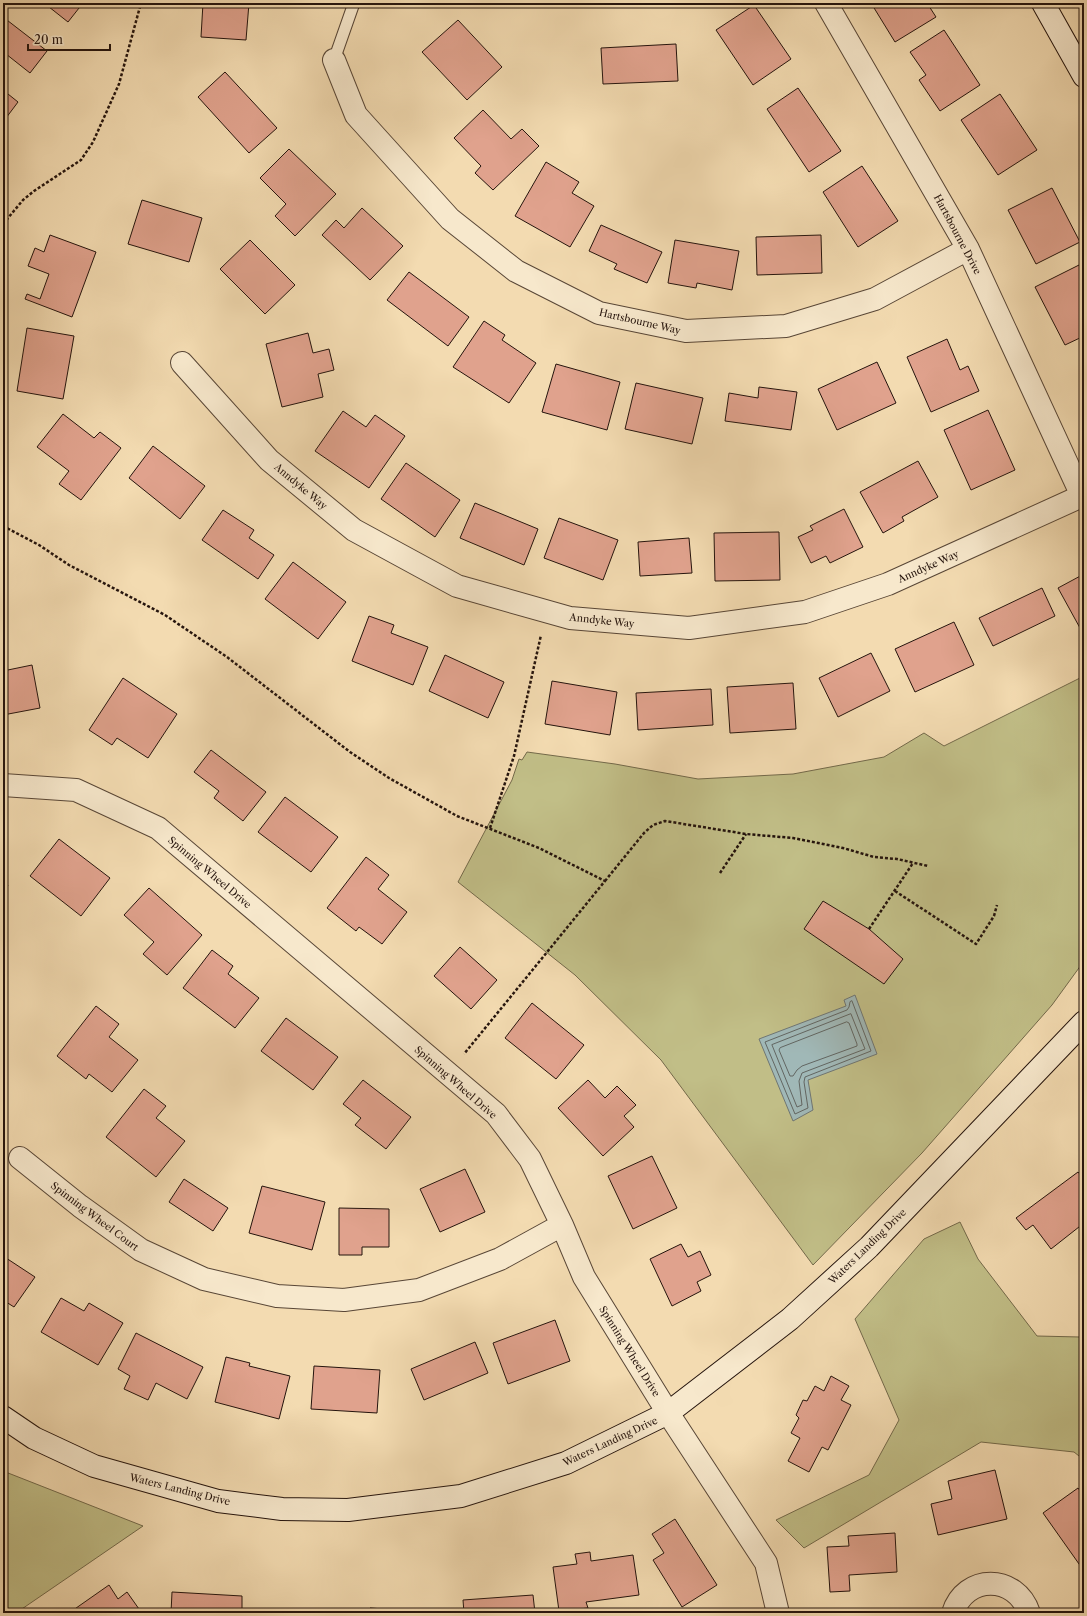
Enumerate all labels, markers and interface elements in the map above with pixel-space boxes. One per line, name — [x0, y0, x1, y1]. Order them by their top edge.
scale bar — [28, 26, 110, 52]
text: 20 m — [34, 32, 63, 47]
street label: Hartsbourne Drive — [931, 192, 984, 277]
street label: Hartsbourne Way — [598, 306, 682, 337]
street label: Anndyke Way — [271, 460, 330, 513]
street label: Anndyke Way — [895, 547, 961, 586]
street label: Anndyke Way — [568, 611, 636, 630]
street label: Spinning Wheel Drive — [165, 834, 254, 911]
street label: Spinning Wheel Drive — [412, 1043, 500, 1122]
street label: Spinning Wheel Court — [48, 1179, 142, 1254]
street label: Waters Landing Drive — [825, 1206, 909, 1288]
street label: Spinning Wheel Drive — [596, 1303, 663, 1399]
street label: Waters Landing Drive — [560, 1414, 660, 1470]
street label: Waters Landing Drive — [127, 1470, 232, 1508]

